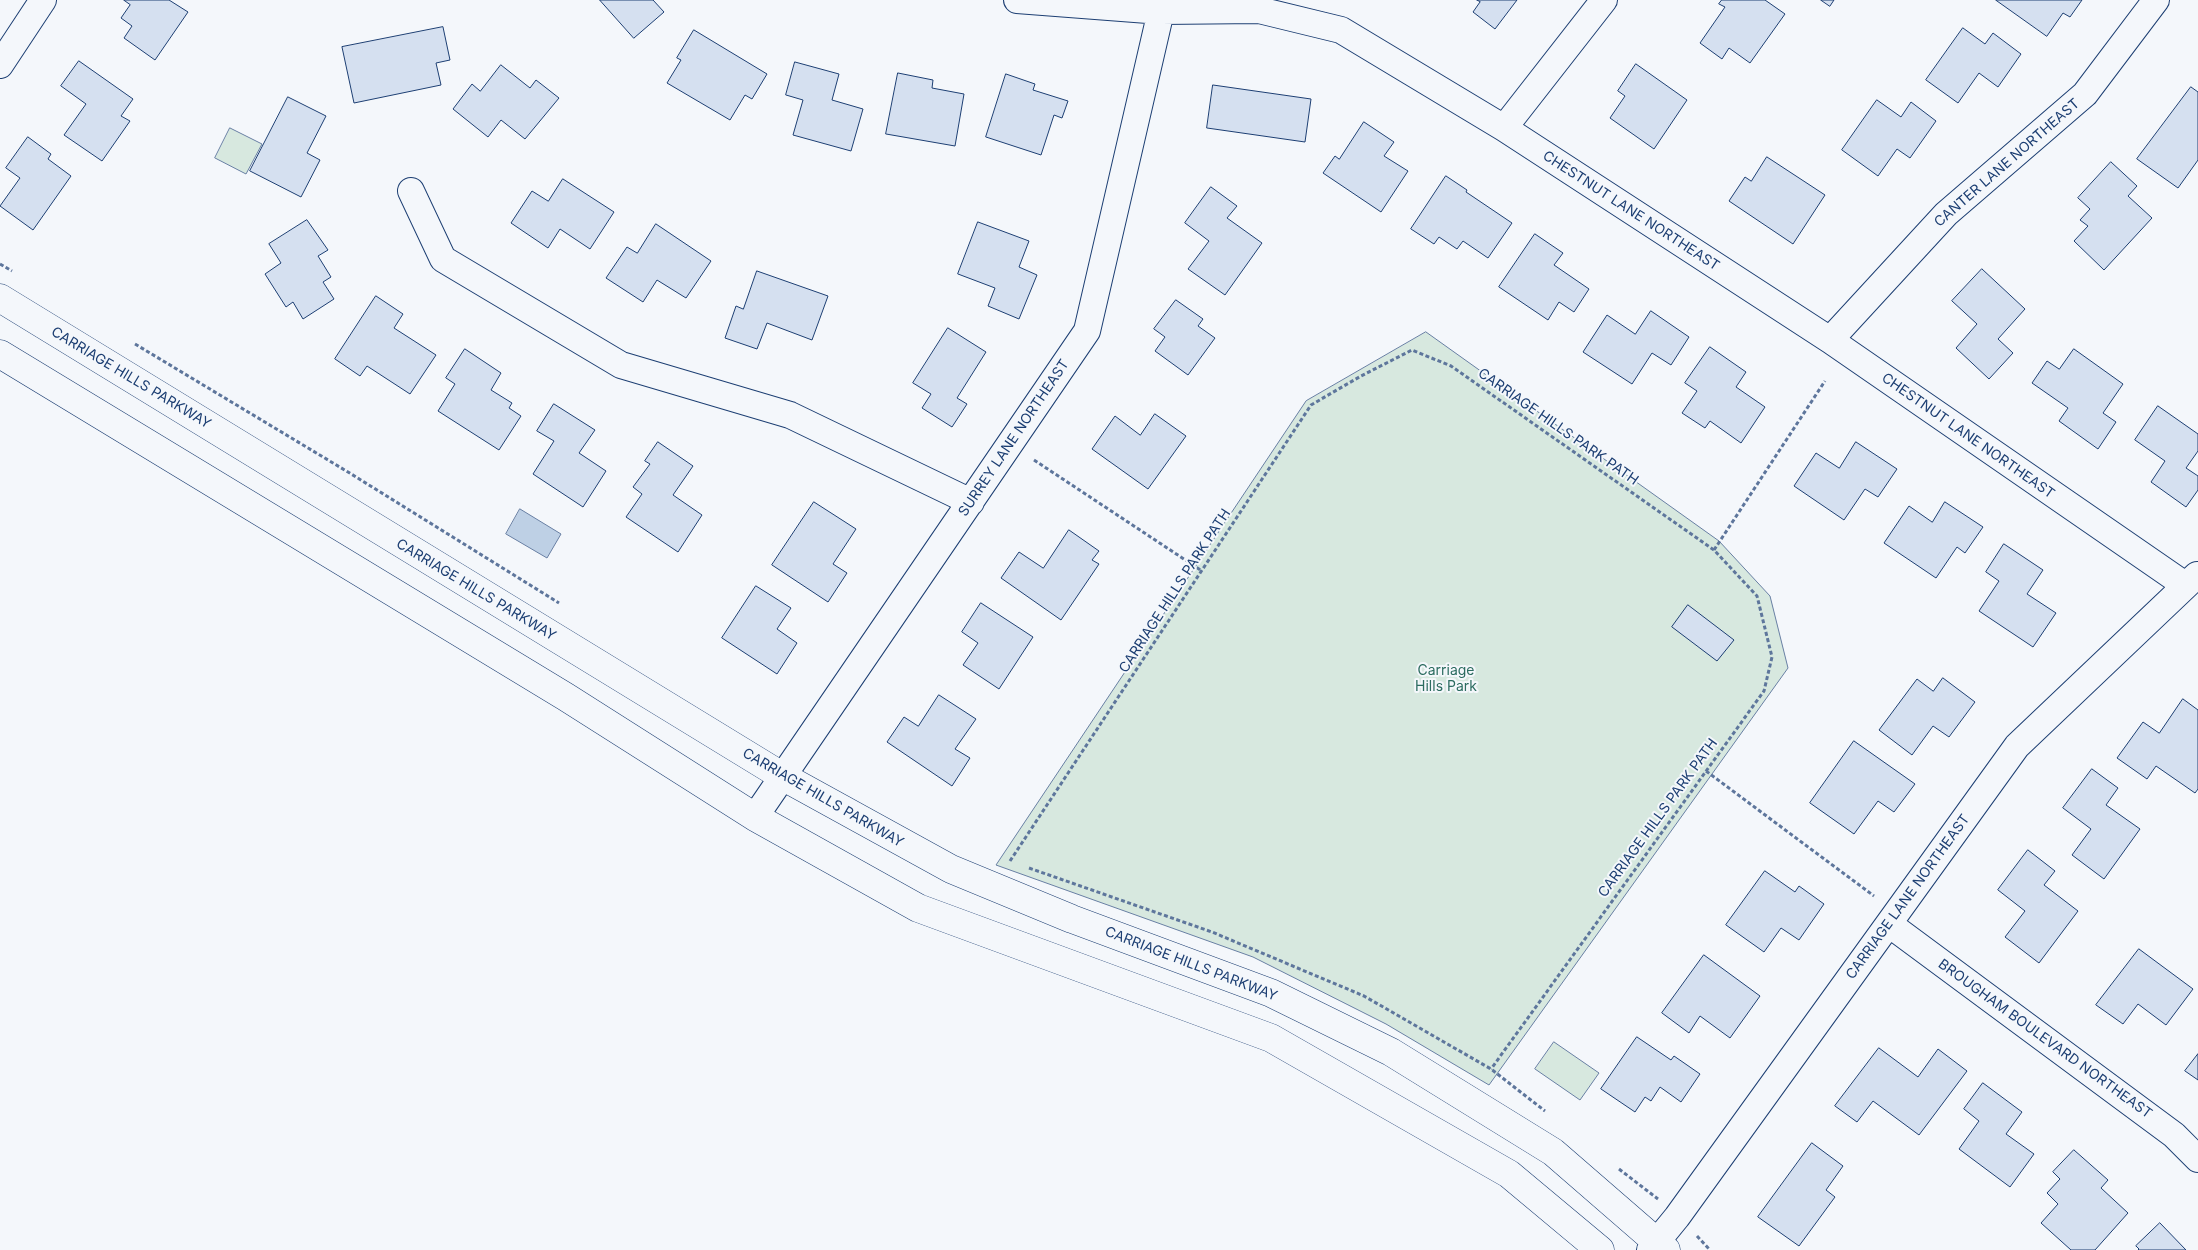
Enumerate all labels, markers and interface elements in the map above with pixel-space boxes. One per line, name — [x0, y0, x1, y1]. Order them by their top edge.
street label: CANTER LANE NORTHEAST — [1931, 95, 2083, 231]
street label: CHESTNUT LANE NORTHEAST — [1540, 148, 1722, 274]
street label: CARRIAGE HILLS PARKWAY — [48, 324, 214, 432]
street label: SURREY LANE NORTHEAST — [955, 356, 1073, 520]
street label: CARRIAGE HILLS PARK PATH — [1475, 365, 1641, 489]
street label: CHESTNUT LANE NORTHEAST — [1878, 370, 2058, 502]
street label: CARRIAGE HILLS PARK PATH — [1116, 506, 1234, 676]
street label: CARRIAGE HILLS PARKWAY — [393, 536, 559, 644]
park label: Carriage Hills Park — [1415, 663, 1477, 696]
street label: CARRIAGE HILLS PARK PATH — [1595, 735, 1721, 901]
street label: CARRIAGE HILLS PARKWAY — [739, 745, 907, 851]
street label: CARRIAGE LANE NORTHEAST — [1843, 811, 1973, 983]
street label: CARRIAGE HILLS PARKWAY — [1102, 923, 1280, 1005]
street label: BROUGHAM BOULEVARD NORTHEAST — [1935, 956, 2155, 1122]

